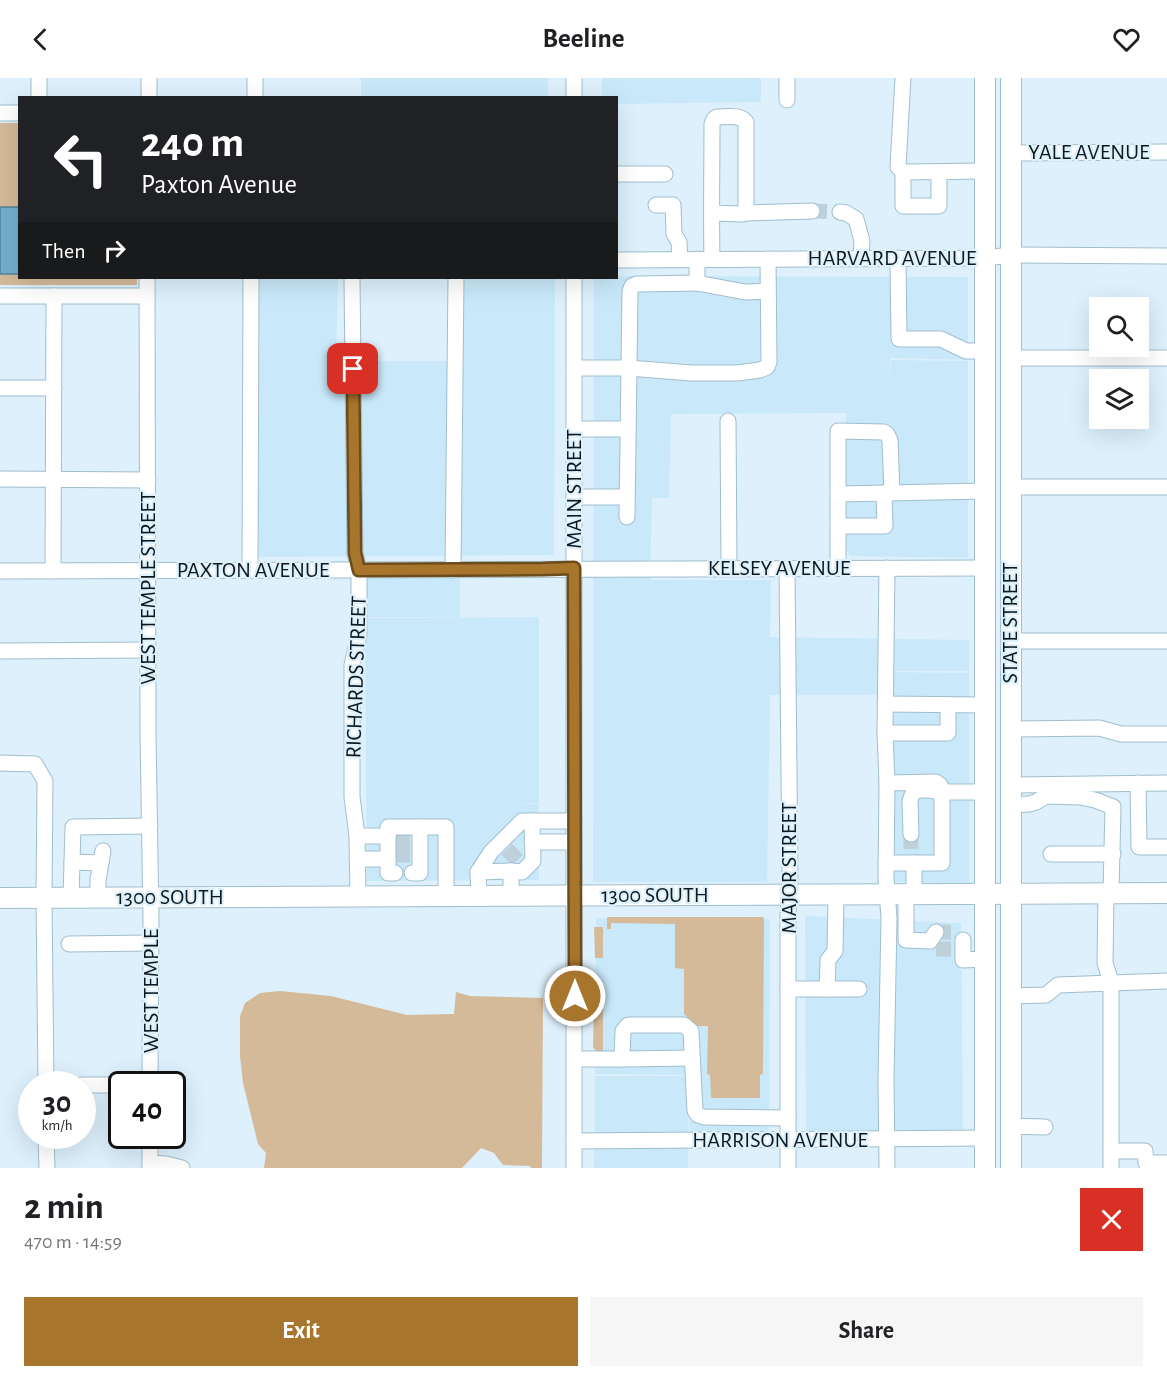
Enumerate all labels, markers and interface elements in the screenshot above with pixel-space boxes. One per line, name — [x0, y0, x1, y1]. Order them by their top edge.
icon: back — [24, 23, 57, 56]
icon: heart — [1110, 23, 1143, 56]
text: Beeline — [542, 25, 625, 52]
icon: left — [42, 120, 120, 198]
text: 240 m — [141, 122, 244, 164]
street label: YALE AVENUE — [1028, 141, 1150, 163]
text: Paxton Avenue — [141, 171, 297, 198]
icon: right — [98, 234, 131, 267]
text: Then — [42, 240, 86, 262]
street label: HARVARD AVENUE — [808, 247, 977, 269]
map controls — [1089, 297, 1149, 429]
button: search — [1089, 297, 1149, 357]
pin — [327, 343, 378, 394]
icon: arrive — [336, 352, 369, 385]
button: layers — [1089, 369, 1149, 429]
street label: MAIN STREET — [563, 429, 585, 549]
street label: WEST TEMPLE STREET — [137, 491, 159, 685]
street label: KELSEY AVENUE — [708, 557, 851, 579]
street label: PAXTON AVENUE — [177, 559, 330, 581]
street label: STATE STREET — [999, 562, 1021, 684]
street label: RICHARDS STREET — [342, 595, 370, 759]
street label: MAJOR STREET — [778, 802, 800, 934]
street label: 1300 SOUTH — [601, 884, 709, 906]
street label: 1300 SOUTH — [116, 886, 224, 908]
street label: WEST TEMPLE — [140, 928, 162, 1053]
position arrow — [543, 964, 607, 1028]
speed limit sign: 40 — [108, 1071, 186, 1149]
text: 30 — [43, 1088, 71, 1118]
text: km/h — [42, 1118, 72, 1133]
street label: HARRISON AVENUE — [692, 1129, 868, 1151]
button: close — [1080, 1188, 1143, 1251]
text: 2 min — [24, 1189, 104, 1225]
text: 470 m · 14:59 — [24, 1232, 122, 1252]
button: Exit — [24, 1297, 578, 1366]
button: Share — [590, 1297, 1143, 1366]

